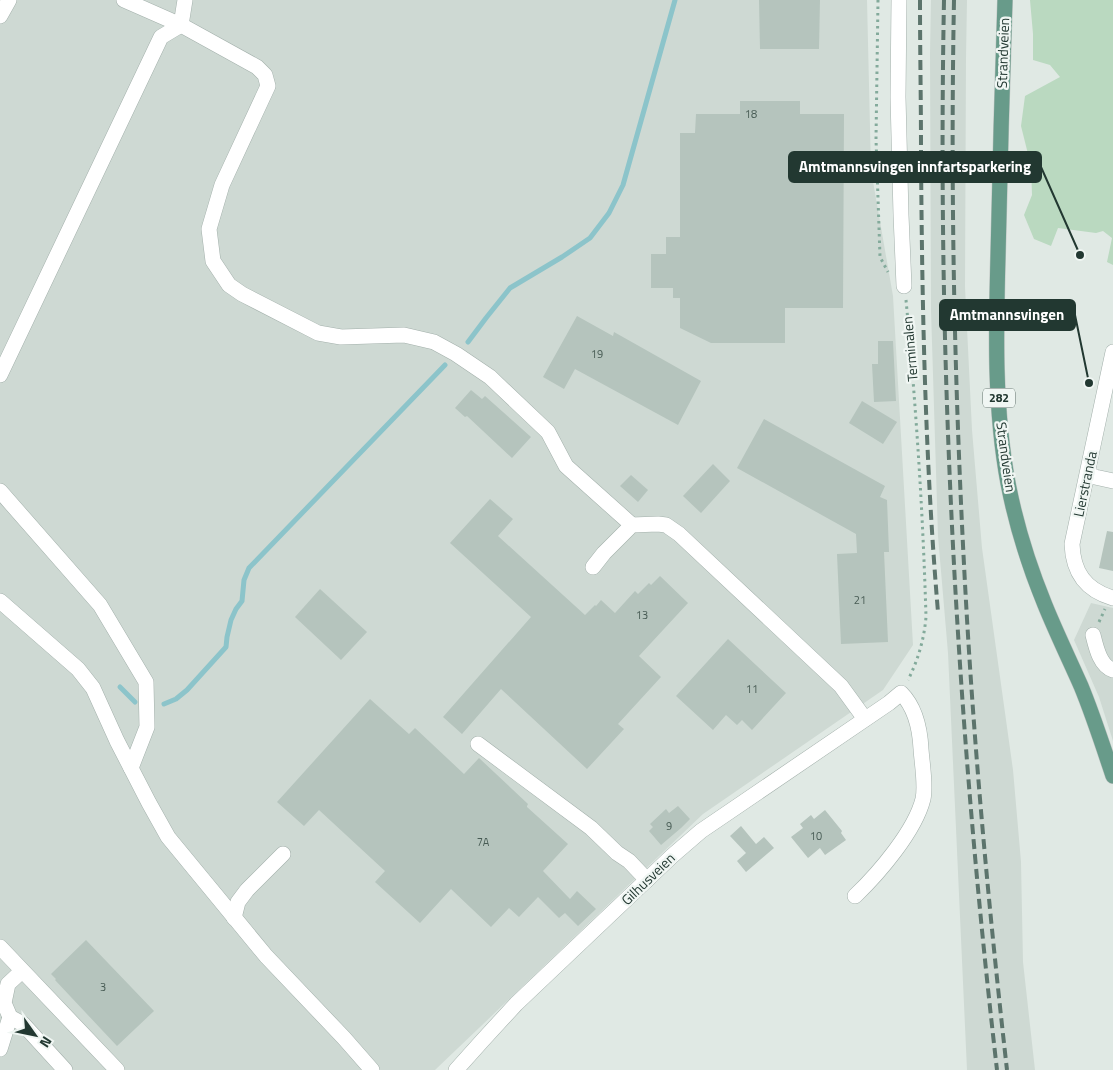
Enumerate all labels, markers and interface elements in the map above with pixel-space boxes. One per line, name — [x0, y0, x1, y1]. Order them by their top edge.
street label: Strandveien — [991, 17, 1014, 89]
house number: 18 — [745, 106, 757, 122]
callout: Amtmannsvingen innfartsparkering — [789, 152, 1041, 182]
text: Amtmannsvingen innfartsparkering — [799, 155, 1031, 178]
callout: Amtmannsvingen — [940, 300, 1075, 330]
text: Amtmannsvingen — [950, 303, 1064, 326]
street label: Terminalen — [896, 316, 923, 382]
house number: 19 — [591, 346, 603, 362]
road number: 282 — [983, 388, 1015, 408]
street label: Strandveien — [991, 421, 1022, 493]
street label: Lierstranda — [1067, 449, 1102, 519]
house number: 21 — [854, 592, 866, 608]
house number: 13 — [636, 607, 648, 623]
house number: 11 — [746, 681, 758, 697]
house number: 9 — [666, 818, 672, 834]
house number: 10 — [810, 828, 822, 844]
house number: 7A — [477, 834, 490, 850]
street label: Gilhusveien — [616, 848, 679, 910]
house number: 3 — [100, 979, 106, 995]
north arrow — [10, 1010, 60, 1060]
text: N — [35, 1033, 58, 1052]

